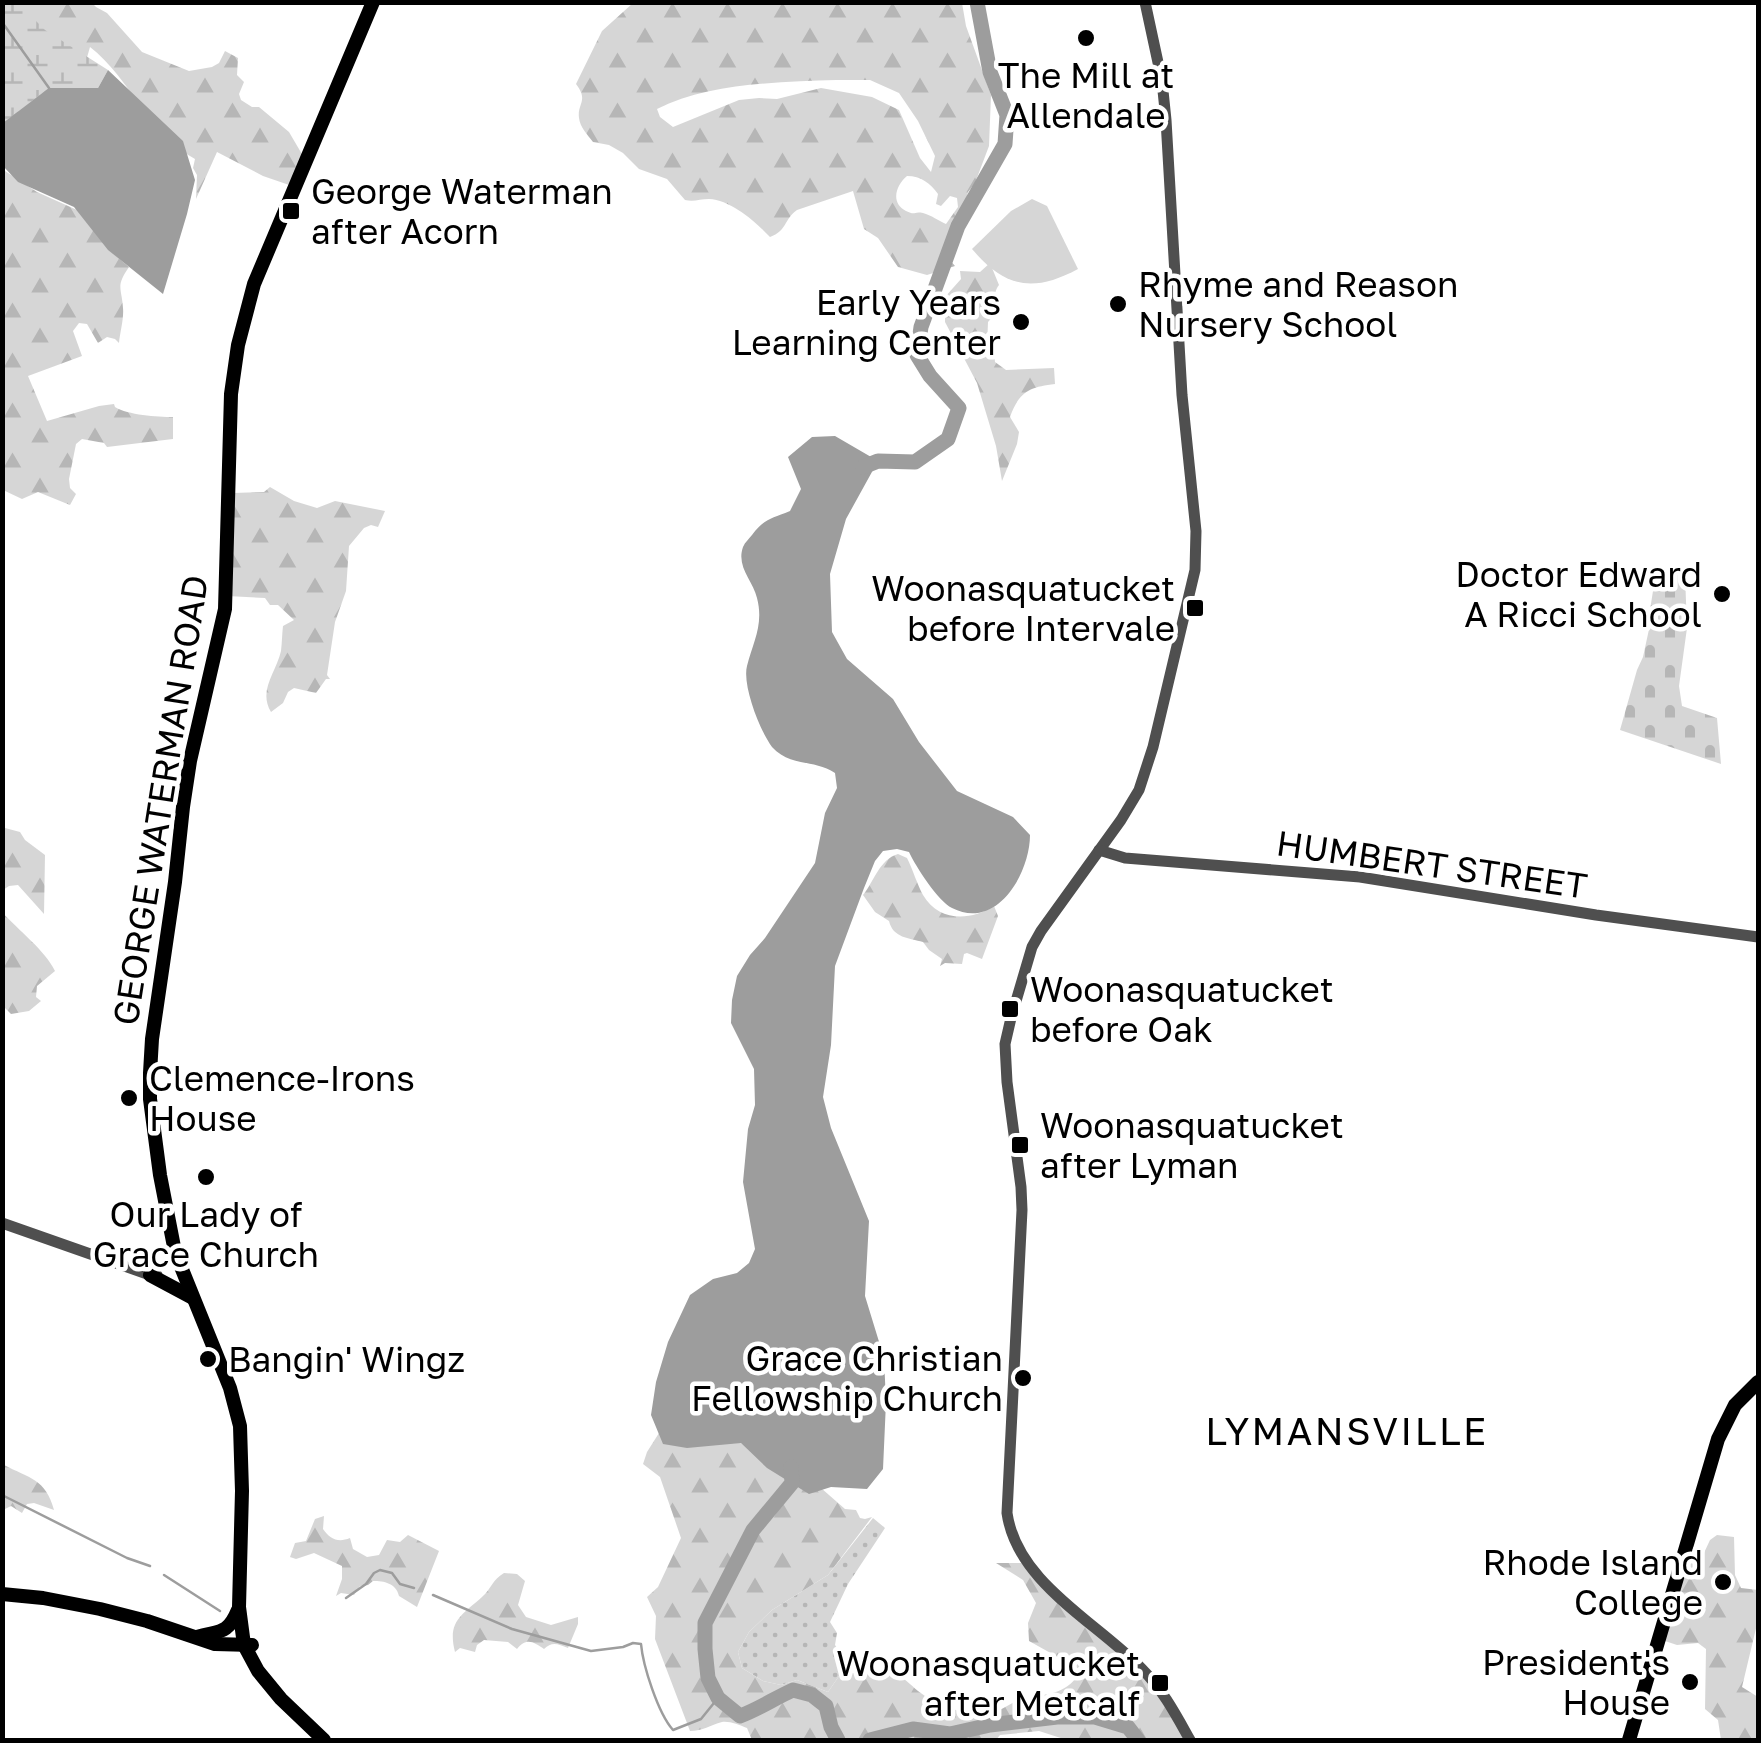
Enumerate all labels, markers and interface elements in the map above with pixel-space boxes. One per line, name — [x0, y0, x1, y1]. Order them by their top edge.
marker: The Mill at Allendale — [1075, 27, 1097, 49]
place label: The Mill at Allendale — [998, 54, 1174, 136]
place label: George Waterman after Acorn — [311, 170, 613, 252]
marker: George Waterman after Acorn — [280, 200, 302, 222]
place label: Rhyme and Reason Nursery School — [1138, 263, 1458, 345]
place label: Early Years Learning Center — [732, 281, 1001, 363]
marker: Rhyme and Reason Nursery School — [1107, 293, 1129, 315]
marker: Early Years Learning Center — [1010, 311, 1032, 333]
place label: Doctor Edward A Ricci School — [1455, 553, 1702, 635]
place label: Woonasquatucket before Intervale — [871, 567, 1175, 649]
street label: GEORGE WATERMAN ROAD — [104, 572, 216, 1028]
marker: Doctor Edward A Ricci School — [1711, 583, 1733, 605]
marker: Woonasquatucket before Intervale — [1184, 597, 1206, 619]
street label: HUMBERT STREET — [1274, 821, 1590, 907]
place label: Woonasquatucket before Oak — [1030, 968, 1334, 1050]
marker: Woonasquatucket before Oak — [999, 998, 1021, 1020]
place label: Clemence-Irons House — [149, 1057, 415, 1139]
marker: Clemence-Irons House — [118, 1087, 140, 1109]
place label: Woonasquatucket after Lyman — [1040, 1104, 1344, 1186]
marker: Woonasquatucket after Lyman — [1009, 1134, 1031, 1156]
marker: Our Lady of Grace Church — [195, 1166, 217, 1188]
place label: Our Lady of Grace Church — [93, 1193, 319, 1275]
place label: Grace Christian Fellowship Church — [691, 1337, 1003, 1419]
place label: Bangin' Wingz — [228, 1338, 465, 1380]
marker: Bangin' Wingz — [197, 1348, 219, 1370]
marker: Grace Christian Fellowship Church — [1012, 1367, 1034, 1389]
district label: LYMANSVILLE — [1205, 1408, 1489, 1453]
place label: Rhode Island College — [1483, 1541, 1703, 1623]
marker: Rhode Island College — [1712, 1571, 1734, 1593]
place label: President's House — [1482, 1641, 1670, 1723]
place label: Woonasquatucket after Metcalf — [836, 1642, 1140, 1724]
marker: President's House — [1679, 1671, 1701, 1693]
marker: Woonasquatucket after Metcalf — [1149, 1672, 1171, 1694]

